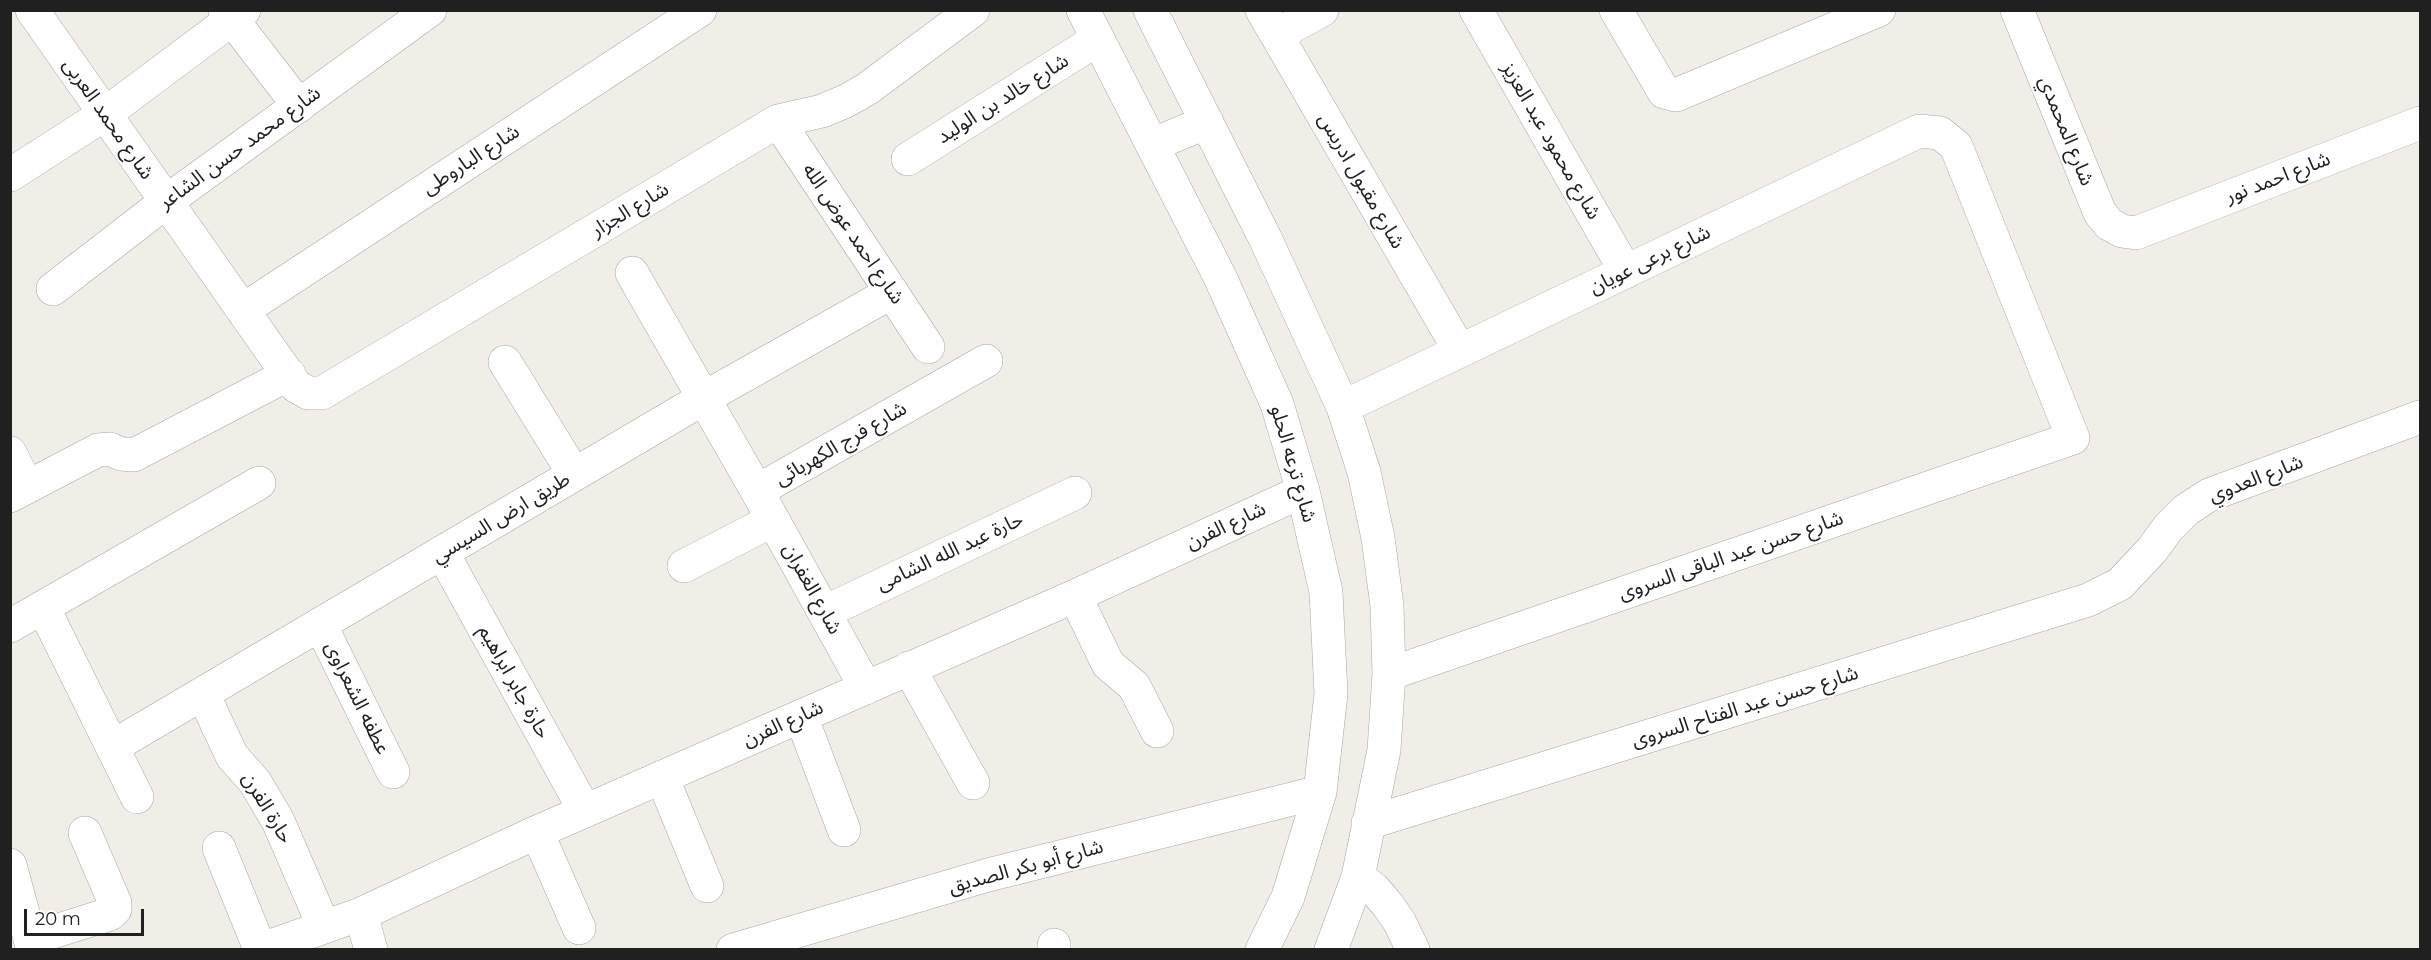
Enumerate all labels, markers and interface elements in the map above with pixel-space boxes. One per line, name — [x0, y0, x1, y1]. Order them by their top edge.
street label: شارع خالد بن الوليد — [933, 49, 1073, 149]
street label: شارع محمد العربى — [57, 54, 159, 184]
street label: شارع محمود عبد العزيز — [1496, 58, 1606, 224]
street label: شارع المحمدي — [2033, 73, 2099, 189]
street label: شارع محمد حسن الشاعر — [154, 81, 326, 215]
street label: شارع مقبول ادريس — [1312, 109, 1410, 253]
street label: شارع الباروطى — [418, 120, 524, 200]
street label: شارع احمد نور — [2222, 147, 2334, 209]
street label: شارع احمد عوض الله — [797, 159, 909, 309]
street label: شارع الجزار — [587, 177, 673, 243]
street label: شارع برعى عويان — [1585, 220, 1715, 300]
street label: شارع فرج الكهربائى — [771, 397, 911, 491]
street label: شارع ترعه الحلو — [1265, 403, 1321, 525]
street label: شارع العدوي — [2205, 450, 2307, 508]
street label: طريق ارض السيسي — [427, 467, 575, 569]
street label: شارع الفرن — [1182, 497, 1270, 555]
street label: شارع حسن عبد الباقى السروى — [1615, 506, 1847, 606]
street label: حارة عبد الله الشامى — [873, 507, 1027, 597]
street label: شارع الغفران — [777, 539, 847, 639]
street label: حارة جابر ابراهيم — [473, 621, 555, 743]
street label: عطفه الشعراوى — [319, 638, 395, 758]
street label: شارع حسن عبد الفتاح السروى — [1629, 661, 1861, 753]
street label: شارع الفرن — [739, 696, 827, 752]
street label: حارة الفرن — [236, 768, 298, 848]
street label: شارع أبو بكر الصديق — [946, 835, 1106, 899]
scale bar — [27, 897, 147, 935]
text: 20 m — [35, 908, 81, 930]

